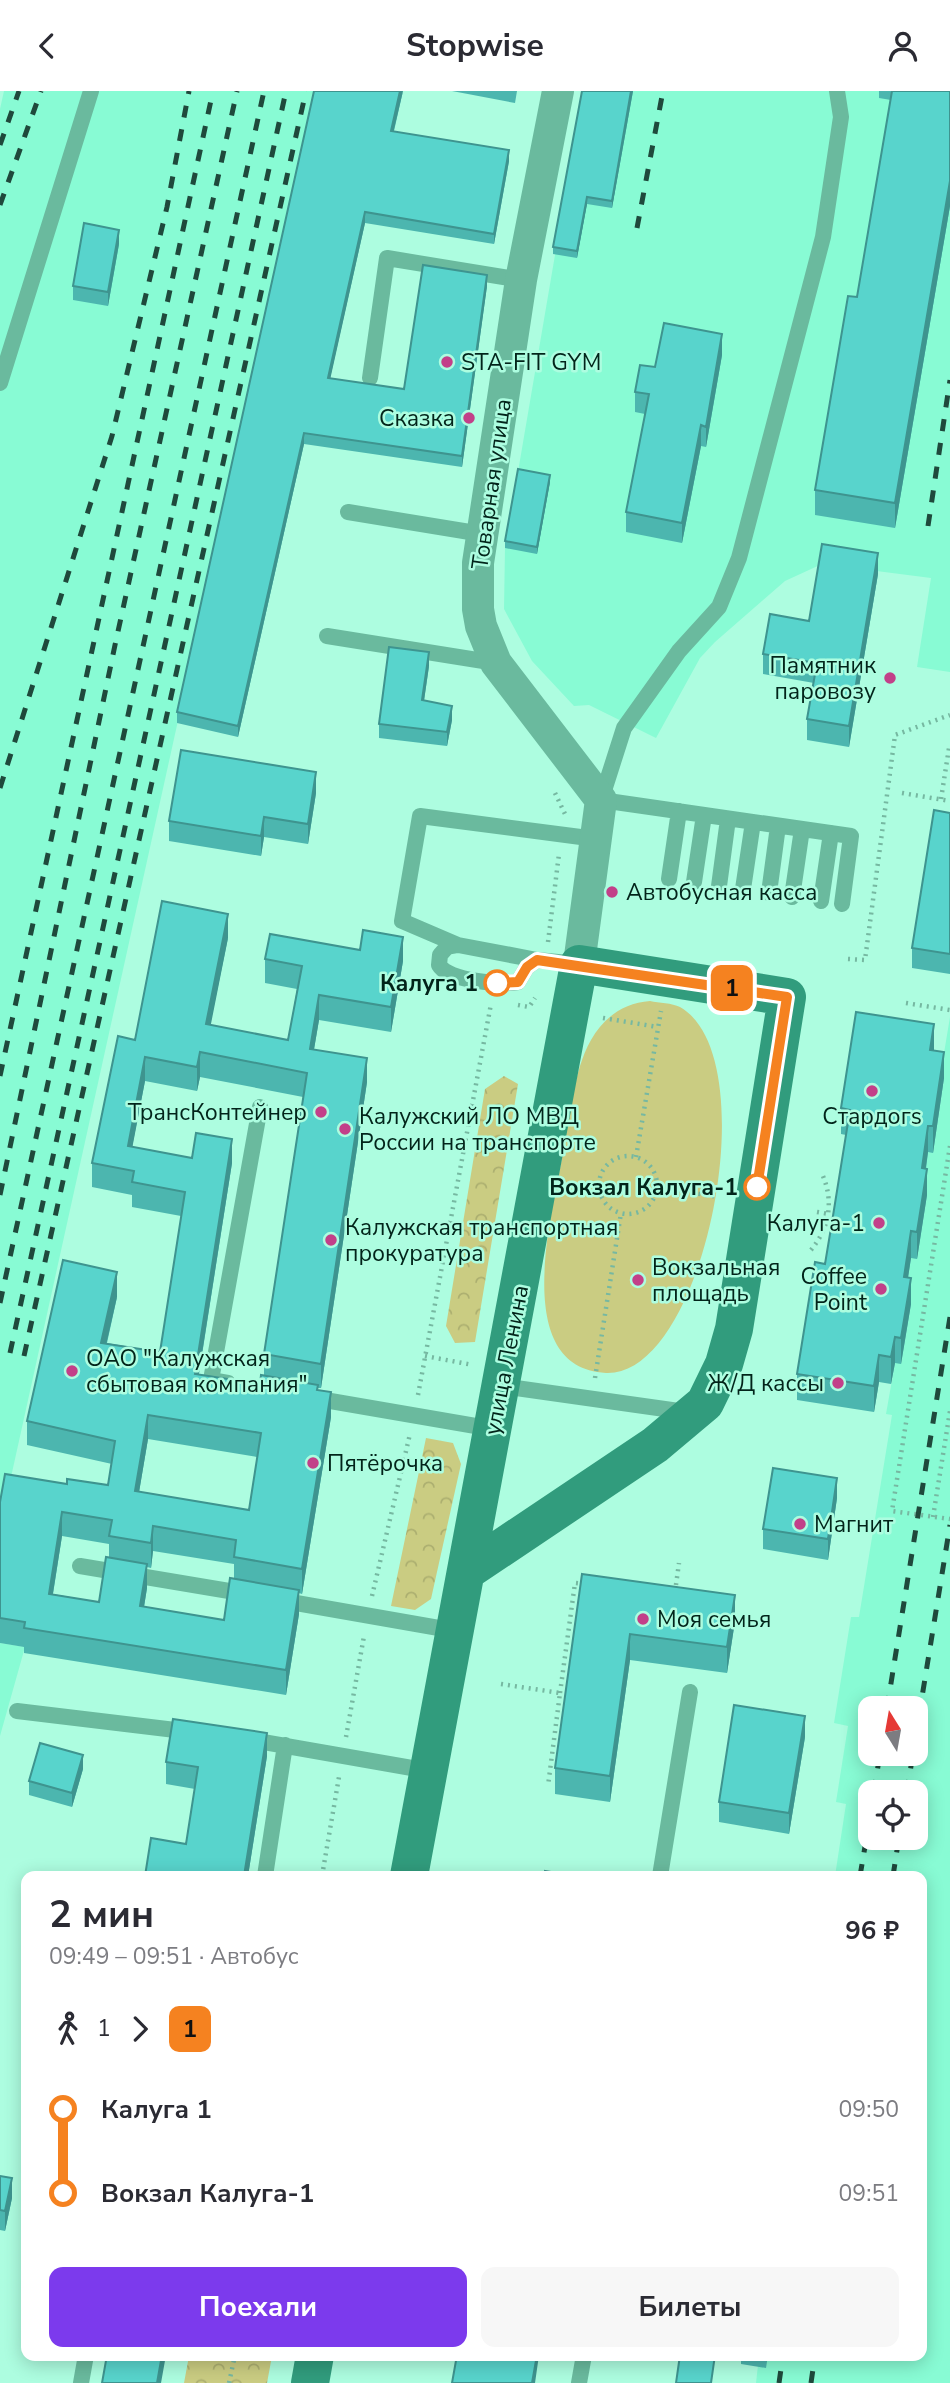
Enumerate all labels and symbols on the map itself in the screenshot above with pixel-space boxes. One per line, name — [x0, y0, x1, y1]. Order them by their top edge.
place label: STA-FIT GYM — [461, 347, 601, 378]
marker: STA-FIT GYM — [439, 354, 455, 370]
street label: Товарная улица — [464, 397, 519, 571]
place label: Сказка — [379, 403, 455, 434]
marker: Сказка — [461, 410, 477, 426]
place label: Памятник паровозу — [769, 650, 877, 707]
marker: Памятник паровозу — [882, 670, 898, 686]
place label: Автобусная касса — [626, 877, 817, 908]
marker: Автобусная касса — [604, 884, 620, 900]
line badge: 1 — [709, 965, 755, 1011]
place label: Калуга 1 — [380, 968, 478, 999]
marker: Калуга 1 — [484, 970, 510, 996]
marker: Стардогs — [864, 1083, 880, 1099]
place label: ТрансКонтейнер — [128, 1097, 307, 1128]
place label: Калужский ЛО МВД России на транспорте — [359, 1101, 596, 1158]
place label: Стардогs — [822, 1101, 922, 1132]
marker: ТрансКонтейнер — [313, 1104, 329, 1120]
marker: Калужский ЛО МВД России на транспорте — [337, 1121, 353, 1137]
place label: Вокзал Калуга-1 — [549, 1172, 738, 1203]
marker: Вокзал Калуга-1 — [744, 1174, 770, 1200]
place label: Калуга-1 — [767, 1208, 865, 1239]
place label: Калужская транспортная прокуратура — [345, 1212, 618, 1269]
marker: Калуга-1 — [871, 1215, 887, 1231]
marker: Калужская транспортная прокуратура — [323, 1232, 339, 1248]
place label: Вокзальная площадь — [652, 1252, 780, 1309]
place label: Coffee Point — [801, 1261, 868, 1318]
marker: Вокзальная площадь — [630, 1272, 646, 1288]
marker: Coffee Point — [873, 1281, 889, 1297]
street label: улица Ленина — [477, 1282, 536, 1438]
place label: ОАО "Калужская сбытовая компания" — [86, 1343, 308, 1400]
marker: ОАО "Калужская сбытовая компания" — [64, 1363, 80, 1379]
place label: Ж/Д кассы — [708, 1368, 824, 1399]
marker: Ж/Д кассы — [830, 1375, 846, 1391]
place label: Пятёрочка — [327, 1448, 443, 1479]
marker: Пятёрочка — [305, 1455, 321, 1471]
place label: Магнит — [814, 1509, 894, 1540]
marker: Магнит — [792, 1516, 808, 1532]
place label: Моя семья — [657, 1604, 771, 1635]
marker: Моя семья — [635, 1611, 651, 1627]
north arrow — [858, 1696, 928, 1766]

